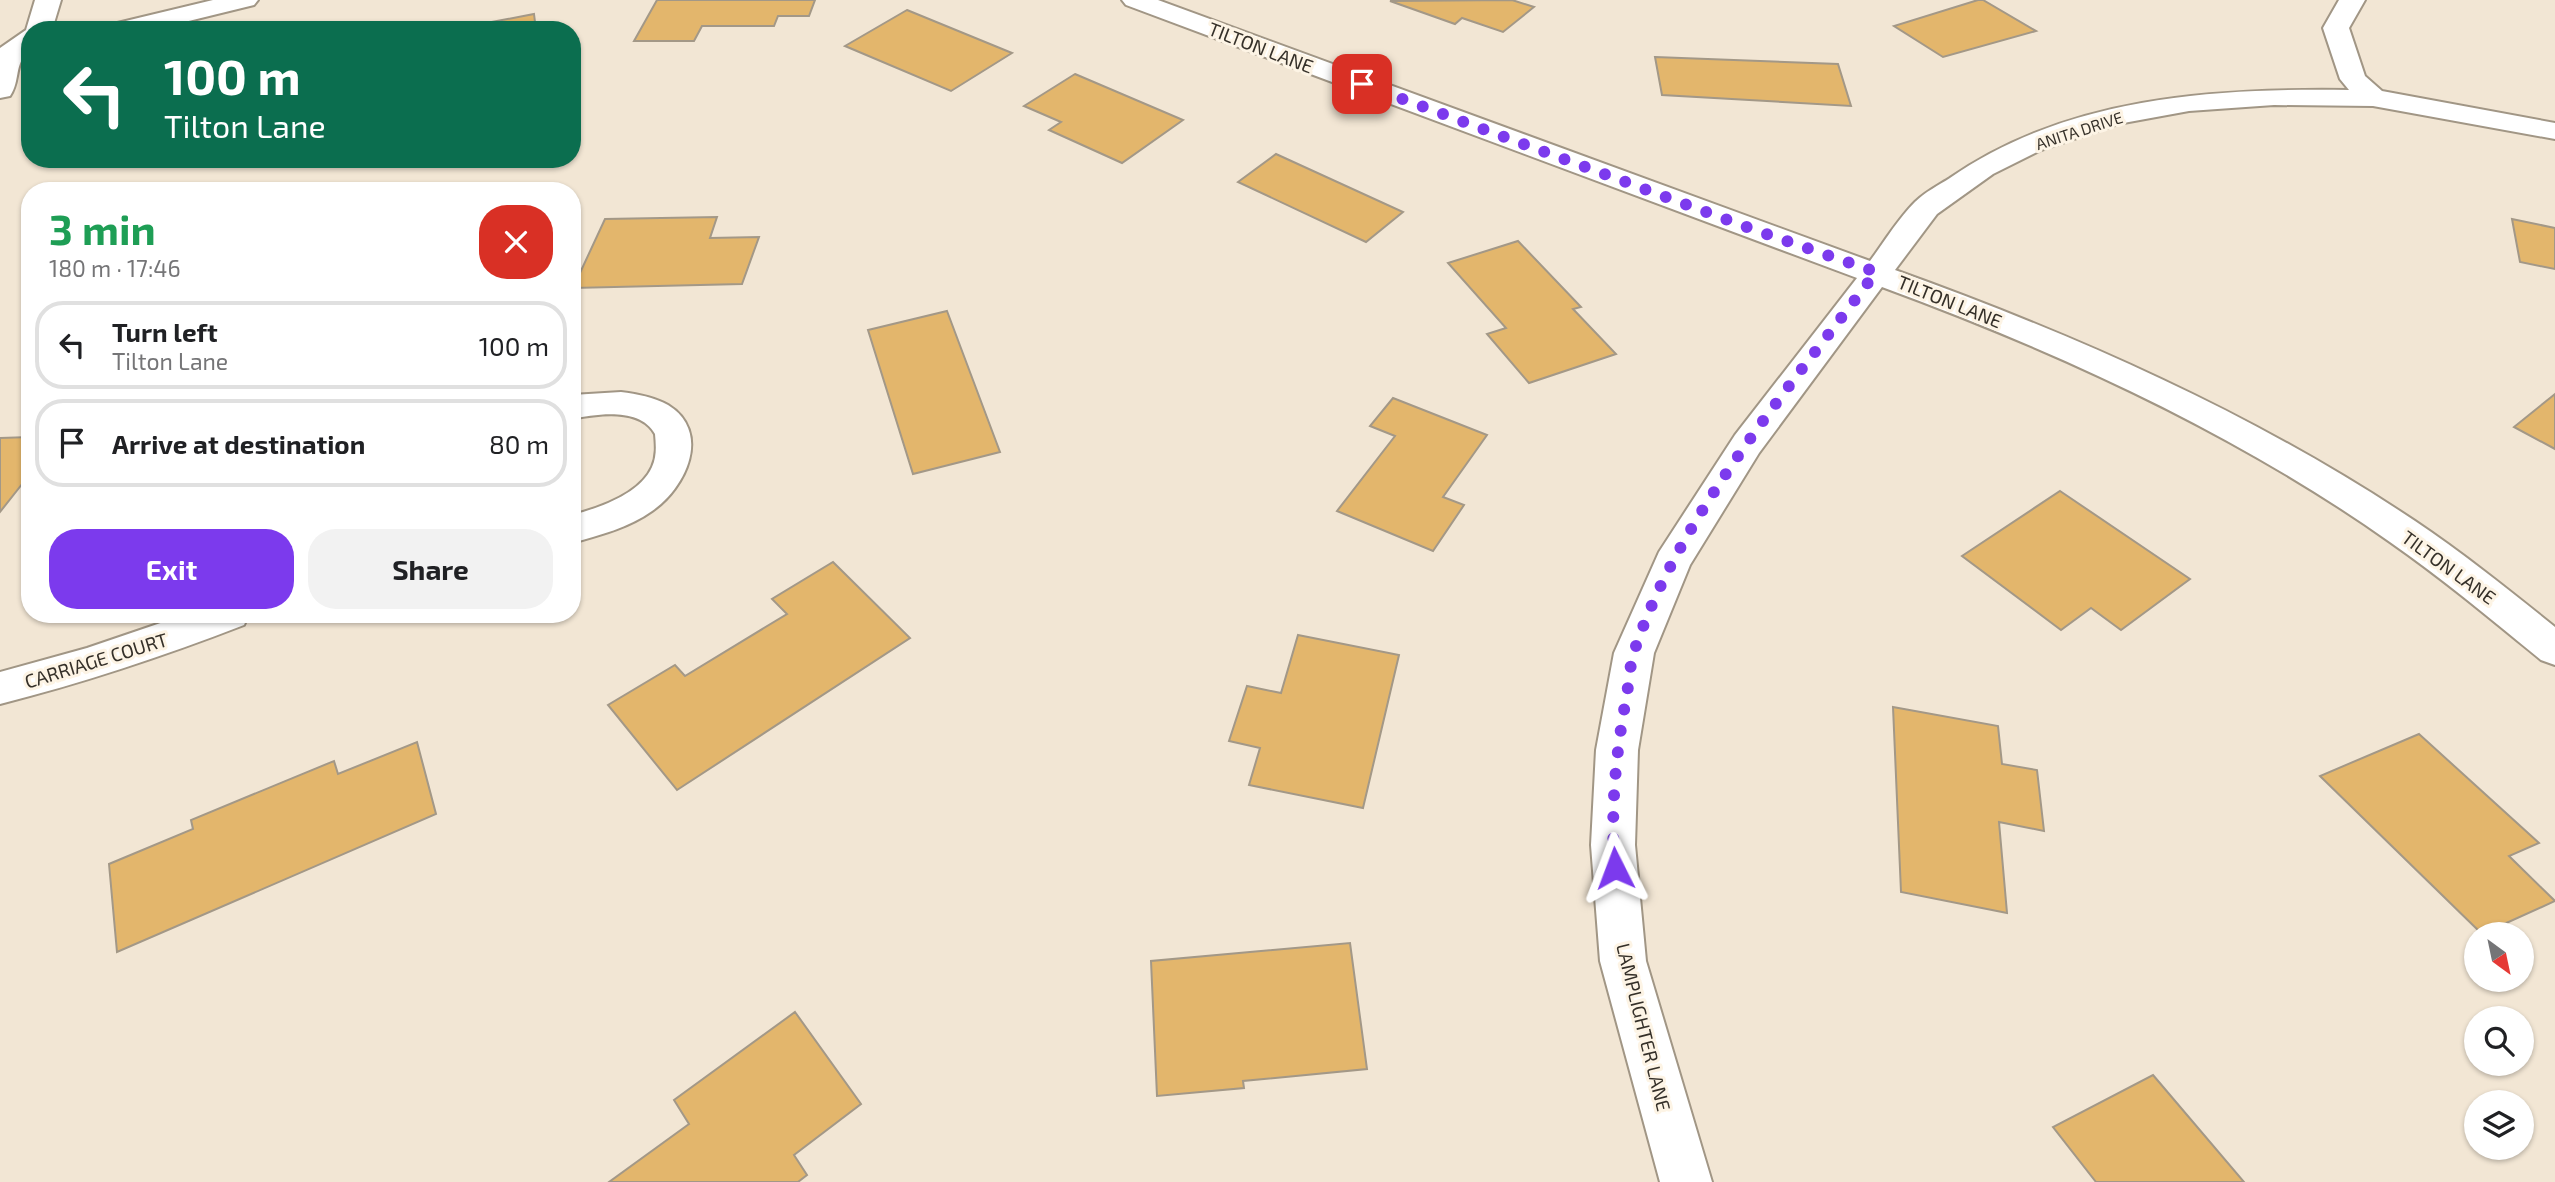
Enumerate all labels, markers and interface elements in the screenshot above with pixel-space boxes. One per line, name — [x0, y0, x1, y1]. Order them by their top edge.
street label: TILTON LANE — [1205, 16, 1317, 78]
text: 100 m — [164, 46, 301, 105]
icon: left — [49, 49, 140, 140]
pin — [1332, 54, 1392, 114]
icon: arrive — [1343, 65, 1381, 103]
text: Tilton Lane — [164, 106, 326, 144]
street label: ANITA DRIVE — [2033, 107, 2125, 153]
text: 3 min — [49, 203, 156, 253]
button: close — [479, 205, 553, 279]
text: 180 m · 17:46 — [49, 254, 181, 282]
street label: TILTON LANE — [1894, 270, 2006, 332]
text: Turn left — [112, 316, 218, 347]
icon: left — [53, 326, 91, 364]
text: 100 m — [479, 330, 549, 361]
text: Tilton Lane — [112, 347, 228, 375]
icon: arrive — [53, 424, 91, 462]
text: Arrive at destination — [112, 428, 365, 459]
text: 80 m — [489, 428, 549, 459]
street label: TILTON LANE — [2398, 525, 2500, 609]
button: Exit — [49, 529, 294, 609]
button: Share — [308, 529, 553, 609]
street label: CARRIAGE COURT — [22, 627, 170, 693]
position arrow — [1578, 831, 1652, 905]
north arrow — [2464, 922, 2534, 992]
map controls — [2464, 922, 2534, 1160]
street label: LAMPLIGHTER LANE — [1612, 941, 1676, 1113]
button: search — [2464, 1006, 2534, 1076]
button: layers — [2464, 1090, 2534, 1160]

